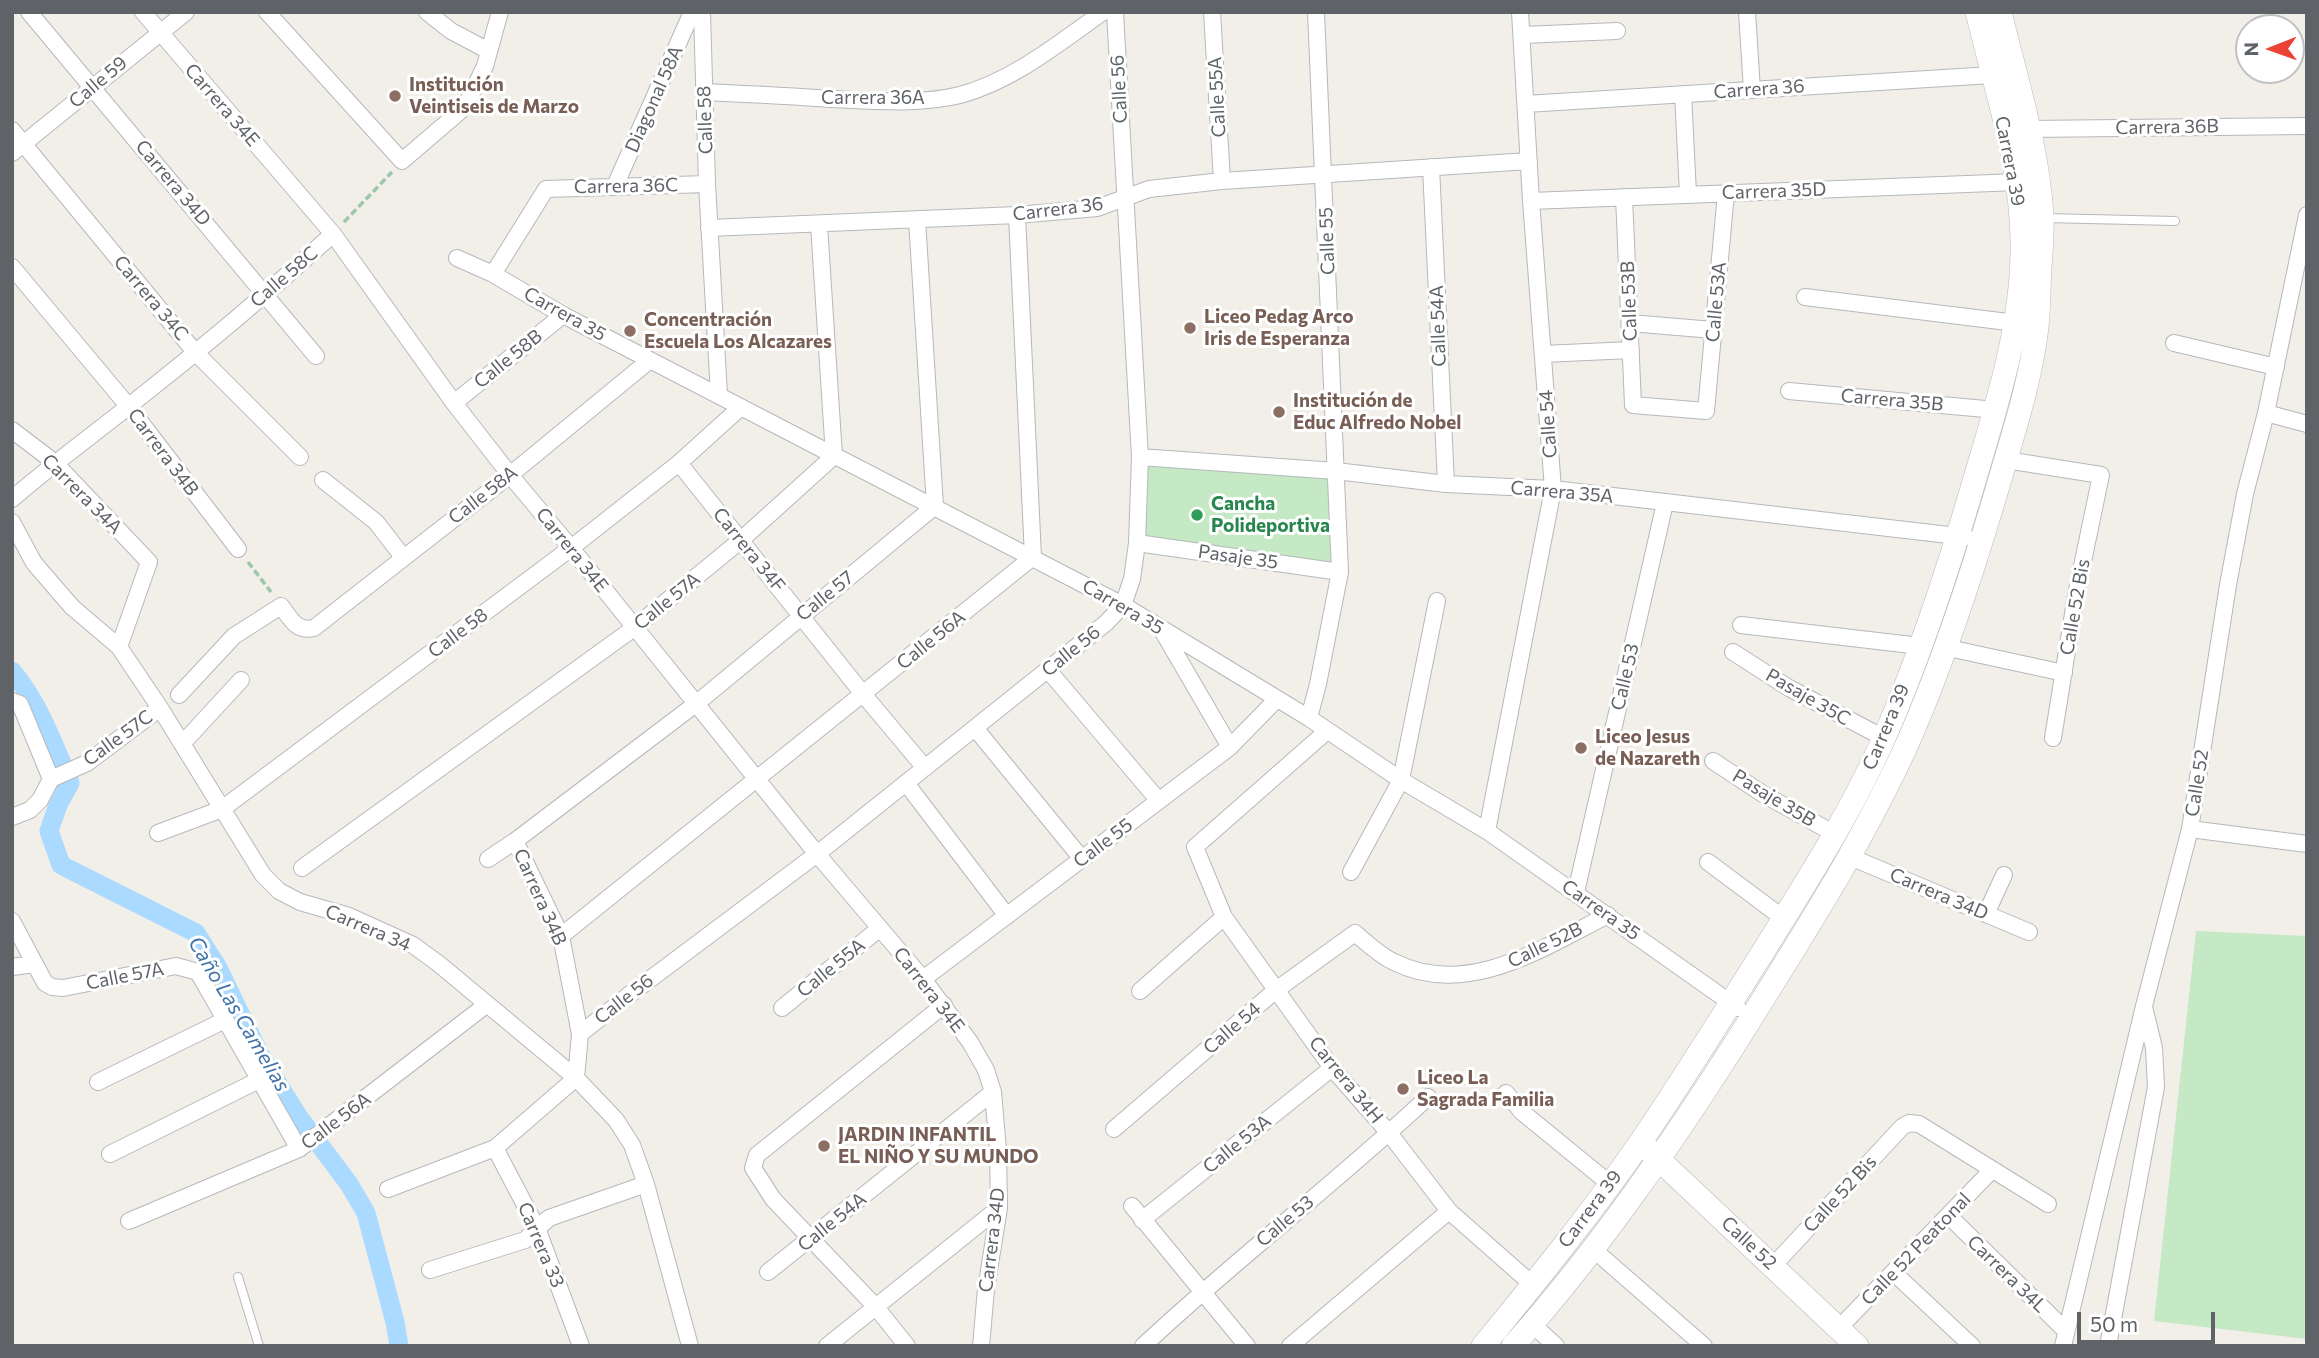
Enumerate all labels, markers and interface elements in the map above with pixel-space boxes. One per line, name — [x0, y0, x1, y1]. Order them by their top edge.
north arrow — [2235, 14, 2305, 84]
street label: Diagonal 58A — [620, 42, 688, 156]
text: N — [2239, 42, 2262, 57]
street label: Calle 59 — [64, 51, 132, 113]
street label: Calle 56 — [1106, 54, 1132, 124]
street label: Calle 55A — [1204, 56, 1230, 138]
street label: Carrera 34E — [180, 59, 264, 151]
place label: Institución Veintiseis de Marzo — [409, 74, 579, 118]
street label: Carrera 36 — [1713, 74, 1805, 104]
street label: Calle 58 — [692, 85, 718, 155]
street label: Carrera 36A — [821, 87, 925, 109]
marker: Institución Veintiseis de Marzo — [387, 88, 403, 104]
street label: Carrera 39 — [1990, 114, 2030, 208]
street label: Carrera 36B — [2115, 115, 2219, 139]
street label: Carrera 34D — [131, 135, 215, 231]
street label: Carrera 36C — [574, 174, 678, 198]
street label: Carrera 35D — [1721, 178, 1827, 204]
street label: Carrera 36 — [1011, 192, 1105, 226]
street label: Calle 55 — [1314, 207, 1340, 275]
street label: Calle 58C — [246, 242, 322, 312]
street label: Carrera 34C — [109, 251, 193, 345]
street label: Calle 53B — [1616, 260, 1642, 342]
street label: Calle 53A — [1701, 261, 1731, 343]
street label: Carrera 35 — [520, 282, 610, 346]
street label: Calle 54A — [1425, 285, 1451, 367]
place label: Liceo Pedag Arco Iris de Esperanza — [1204, 306, 1354, 350]
place label: Concentración Escuela Los Alcazares — [644, 309, 832, 353]
marker: Liceo Pedag Arco Iris de Esperanza — [1182, 320, 1198, 336]
marker: Concentración Escuela Los Alcazares — [622, 323, 638, 339]
street label: Calle 58B — [469, 325, 547, 393]
street label: Carrera 35B — [1840, 384, 1944, 416]
street label: Calle 54 — [1534, 389, 1562, 459]
place label: Institución de Educ Alfredo Nobel — [1293, 390, 1461, 434]
street label: Carrera 34B — [123, 404, 203, 500]
marker: Institución de Educ Alfredo Nobel — [1271, 404, 1287, 420]
street label: Carrera 34A — [37, 449, 127, 539]
street label: Calle 58A — [444, 461, 522, 529]
street label: Carrera 35A — [1510, 476, 1614, 508]
place label: Cancha Polideportiva — [1211, 493, 1330, 537]
street label: Carrera 34E — [531, 503, 613, 597]
street label: Carrera 34F — [708, 503, 790, 597]
marker: Cancha Polideportiva — [1189, 507, 1205, 523]
street label: Pasaje 35 — [1196, 540, 1280, 574]
street label: Calle 52 Bis — [2055, 557, 2095, 657]
street label: Calle 57 — [792, 566, 858, 626]
street label: Calle 57A — [629, 567, 705, 635]
street label: Carrera 35 — [1078, 574, 1168, 640]
street label: Calle 58 — [424, 603, 492, 663]
street label: Calle 56A — [892, 606, 970, 674]
street label: Calle 56 — [1037, 621, 1105, 681]
street label: Calle 53 — [1606, 641, 1644, 713]
street label: Pasaje 35C — [1762, 664, 1854, 730]
street label: Carrera 39 — [1858, 681, 1914, 773]
street label: Calle 57C — [79, 705, 157, 771]
place label: Liceo Jesus de Nazareth — [1595, 726, 1700, 770]
marker: Liceo Jesus de Nazareth — [1573, 740, 1589, 756]
street label: Calle 52 — [2180, 748, 2214, 818]
street label: Pasaje 35B — [1728, 764, 1820, 832]
street label: Calle 55 — [1069, 813, 1137, 873]
street label: Carrera 34B — [509, 845, 571, 949]
street label: Carrera 34D — [1886, 863, 1992, 925]
street label: Carrera 35 — [1557, 875, 1645, 945]
street label: Carrera 34 — [322, 900, 414, 956]
street label: Calle 52B — [1504, 917, 1586, 973]
water label: Caño Las Camelias — [183, 932, 295, 1096]
street label: Calle 55A — [792, 934, 870, 1002]
street label: Carrera 34E — [889, 943, 969, 1037]
street label: Calle 57A — [84, 957, 166, 995]
street label: Calle 56 — [590, 969, 658, 1029]
street label: Calle 54 — [1199, 997, 1265, 1059]
street label: Carrera 34H — [1304, 1032, 1388, 1128]
place label: Liceo La Sagrada Familia — [1417, 1067, 1554, 1111]
marker: Liceo La Sagrada Familia — [1395, 1081, 1411, 1097]
street label: Calle 56A — [297, 1087, 375, 1155]
street label: Calle 53A — [1198, 1110, 1276, 1178]
place label: JARDIN INFANTIL EL NIÑO Y SU MUNDO — [838, 1124, 1039, 1168]
marker: JARDIN INFANTIL EL NIÑO Y SU MUNDO — [816, 1138, 832, 1154]
street label: Calle 52 Bis — [1799, 1151, 1881, 1237]
street label: Carrera 39 — [1553, 1166, 1627, 1252]
street label: Carrera 34D — [974, 1186, 1010, 1294]
street label: Calle 54A — [793, 1187, 871, 1257]
street label: Calle 52 Peatonal — [1857, 1188, 1975, 1310]
street label: Calle 53 — [1252, 1190, 1318, 1252]
street label: Carrera 33 — [513, 1199, 569, 1291]
street label: Calle 52 — [1716, 1212, 1782, 1274]
street label: Carrera 34L — [1962, 1230, 2052, 1318]
scale bar — [2081, 1298, 2219, 1342]
text: 50 m — [2090, 1311, 2138, 1336]

